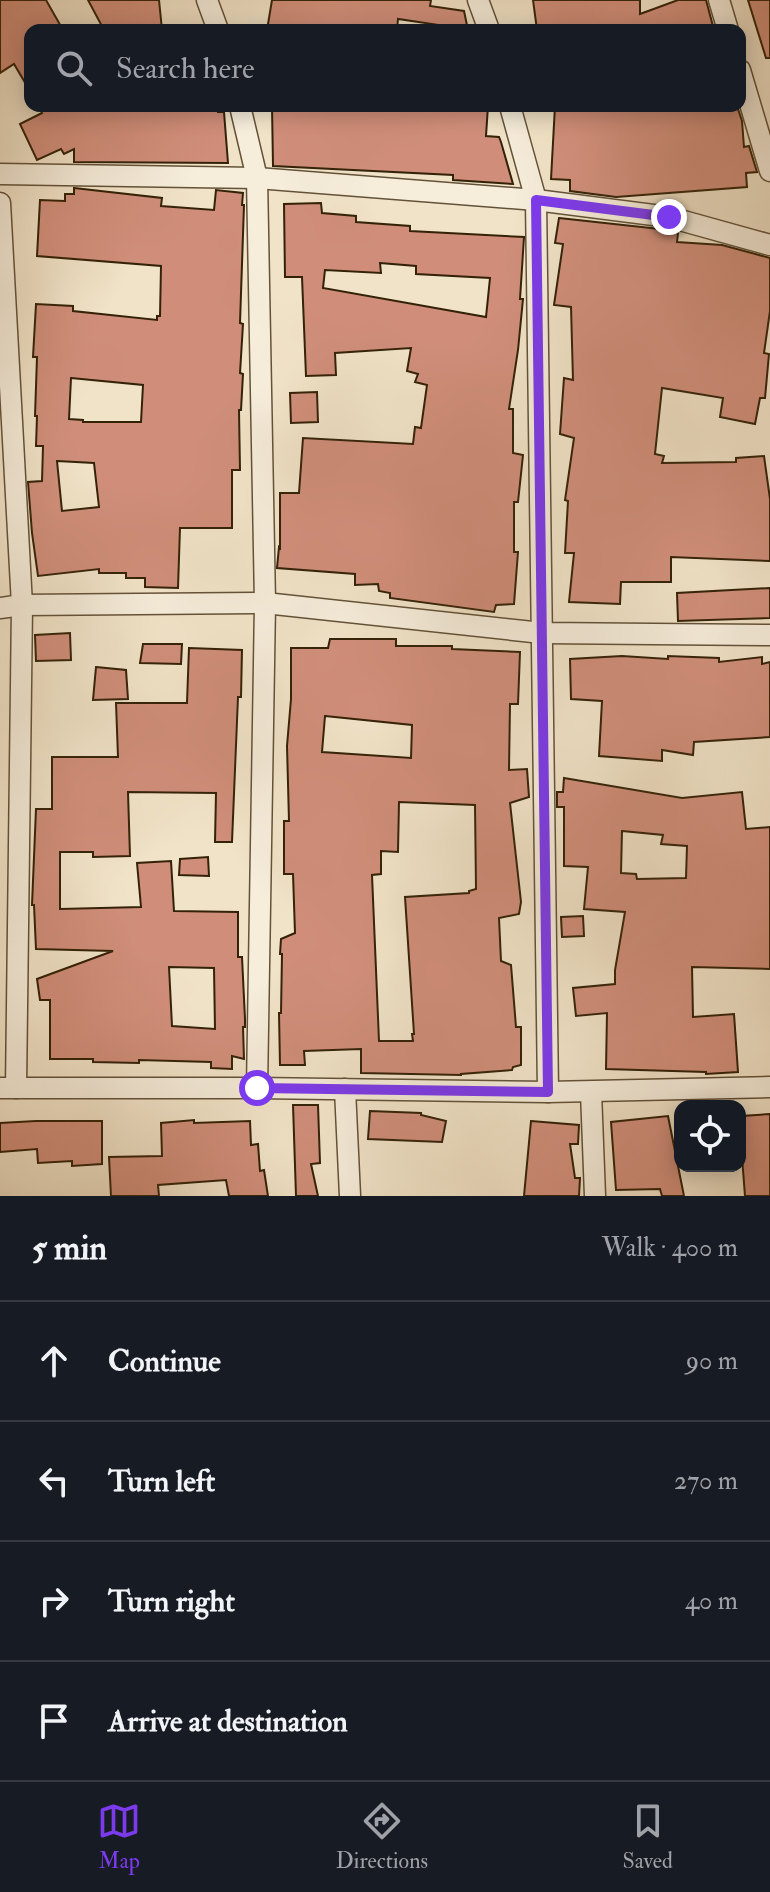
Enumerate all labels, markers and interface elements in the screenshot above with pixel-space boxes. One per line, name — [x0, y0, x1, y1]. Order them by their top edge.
search box — [24, 24, 746, 112]
icon: search — [52, 46, 96, 90]
text: Search here — [116, 50, 255, 87]
route end — [651, 199, 687, 235]
route start — [239, 1070, 275, 1106]
map controls — [674, 1100, 746, 1172]
button: locate — [674, 1100, 746, 1172]
text: 5 min — [32, 1227, 107, 1270]
text: Walk · 400 m — [602, 1232, 738, 1264]
icon: ahead — [32, 1339, 76, 1383]
text: Continue — [108, 1343, 221, 1380]
text: 90 m — [686, 1345, 738, 1377]
icon: left — [32, 1459, 76, 1503]
text: Turn left — [108, 1463, 215, 1500]
text: 270 m — [674, 1465, 738, 1497]
icon: right — [32, 1579, 76, 1623]
text: Turn right — [108, 1583, 235, 1620]
text: 40 m — [685, 1585, 738, 1617]
icon: arrive — [32, 1699, 76, 1743]
text: Arrive at destination — [108, 1703, 348, 1740]
tab: Map — [97, 1799, 141, 1875]
tab: Directions — [336, 1799, 428, 1875]
tab: Saved — [623, 1799, 673, 1875]

